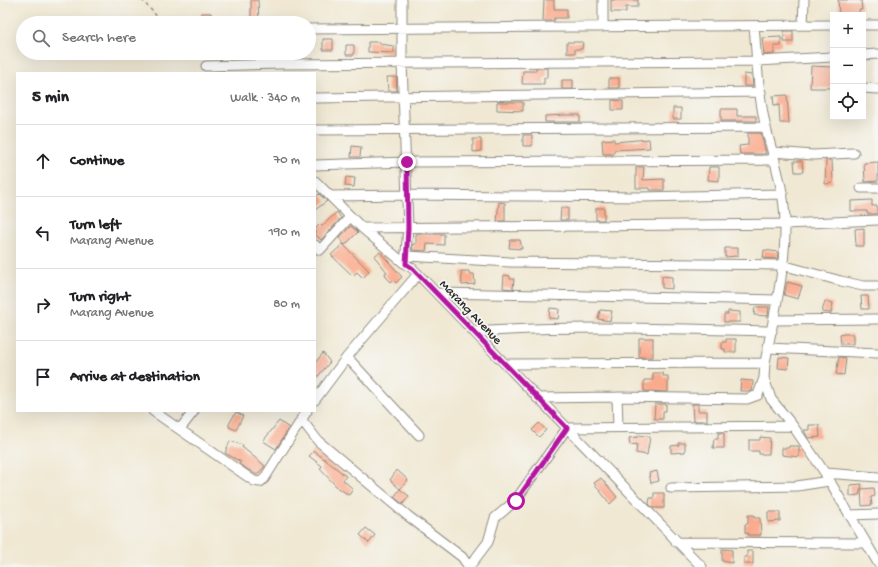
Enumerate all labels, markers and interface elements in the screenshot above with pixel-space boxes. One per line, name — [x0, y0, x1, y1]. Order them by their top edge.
map controls — [830, 12, 866, 120]
button: + — [830, 12, 866, 48]
search box — [16, 16, 316, 60]
icon: search — [30, 27, 52, 49]
text: Search here — [62, 29, 136, 47]
button: − — [830, 48, 866, 84]
button: locate — [830, 84, 866, 120]
text: 5 min — [32, 88, 69, 108]
text: Walk · 340 m — [230, 91, 300, 106]
icon: ahead — [32, 150, 54, 172]
text: Continue — [70, 152, 124, 170]
text: 70 m — [274, 153, 300, 168]
route end — [398, 153, 416, 171]
text: Turn left — [70, 216, 121, 234]
icon: left — [32, 222, 54, 244]
text: 190 m — [269, 225, 300, 240]
text: Marang Avenue — [70, 234, 154, 249]
street label: Marang Avenue — [436, 277, 505, 348]
text: Turn right — [70, 288, 130, 306]
icon: right — [32, 294, 54, 316]
text: 80 m — [273, 297, 300, 312]
text: Marang Avenue — [70, 306, 154, 321]
icon: arrive — [32, 366, 54, 388]
text: Arrive at destination — [70, 368, 200, 386]
route start — [507, 492, 525, 510]

